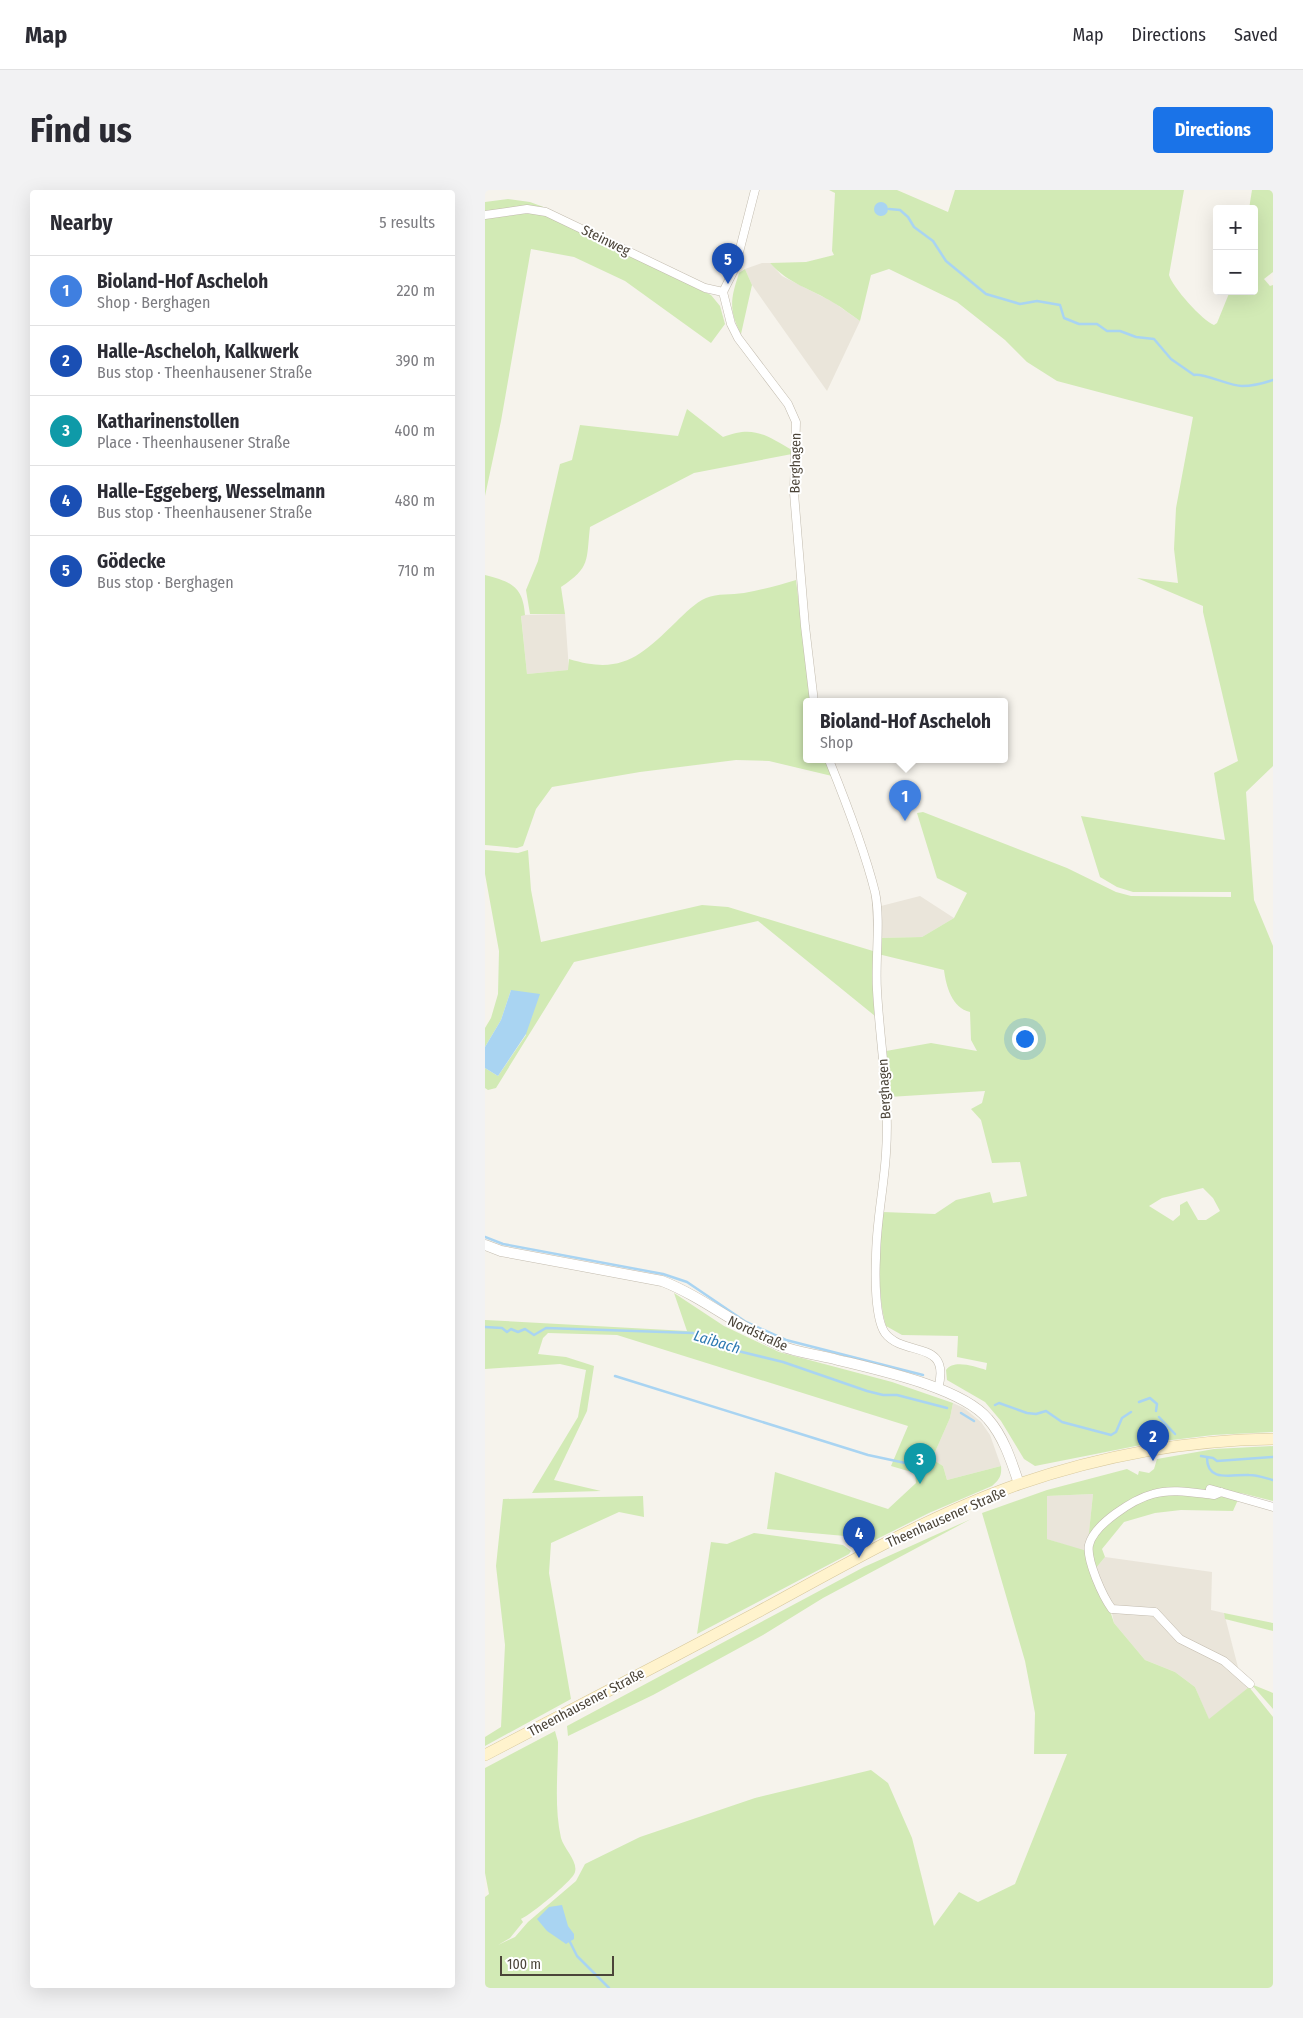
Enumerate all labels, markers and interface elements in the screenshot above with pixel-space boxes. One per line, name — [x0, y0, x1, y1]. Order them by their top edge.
text: Map — [25, 21, 67, 49]
text: Map — [1072, 24, 1104, 46]
text: Directions — [1132, 24, 1206, 46]
text: Saved — [1234, 24, 1278, 46]
button: Directions — [1153, 107, 1273, 153]
text: Find us — [30, 109, 132, 151]
map controls — [1213, 205, 1258, 295]
button: + — [1213, 205, 1258, 250]
text: Nearby — [50, 210, 112, 236]
text: 5 results — [379, 213, 435, 232]
street label: Steinweg — [579, 221, 633, 260]
pin: 5 — [712, 243, 744, 284]
button: − — [1213, 250, 1258, 295]
text: Bioland-Hof Ascheloh — [97, 270, 268, 293]
text: 1 — [63, 281, 69, 300]
text: 220 m — [396, 281, 435, 300]
text: Shop · Berghagen — [97, 293, 210, 312]
text: Halle-Ascheloh, Kalkwerk — [97, 340, 299, 363]
text: 2 — [62, 351, 70, 370]
text: 390 m — [396, 351, 435, 370]
text: Bus stop · Theenhausener Straße — [97, 363, 312, 382]
text: Katharinenstollen — [97, 410, 240, 433]
text: 3 — [62, 421, 70, 440]
text: 400 m — [395, 421, 435, 440]
text: Place · Theenhausener Straße — [97, 433, 290, 452]
street label: Berghagen — [786, 433, 805, 493]
text: Halle-Eggeberg, Wesselmann — [97, 480, 325, 503]
text: 4 — [62, 491, 70, 510]
text: 480 m — [395, 491, 435, 510]
text: Bus stop · Theenhausener Straße — [97, 503, 312, 522]
text: Gödecke — [97, 550, 166, 573]
text: 5 — [62, 561, 70, 580]
text: 710 m — [398, 561, 435, 580]
text: Bus stop · Berghagen — [97, 573, 234, 592]
popup — [803, 698, 1008, 763]
text: Bioland-Hof Ascheloh — [820, 710, 991, 733]
text: Shop — [820, 733, 853, 752]
pin: 1 — [889, 780, 921, 821]
your location — [1012, 1026, 1038, 1052]
street label: Berghagen — [874, 1058, 895, 1120]
street label: Nordstraße — [725, 1312, 791, 1355]
water label: Laibach — [692, 1326, 742, 1358]
pin: 2 — [1137, 1420, 1169, 1461]
pin: 3 — [904, 1443, 936, 1484]
street label: Theenhausener Straße — [884, 1483, 1009, 1552]
pin: 4 — [843, 1517, 875, 1558]
street label: Theenhausener Straße — [525, 1665, 647, 1740]
scale bar — [500, 1953, 614, 1976]
text: 100 m — [507, 1956, 541, 1973]

